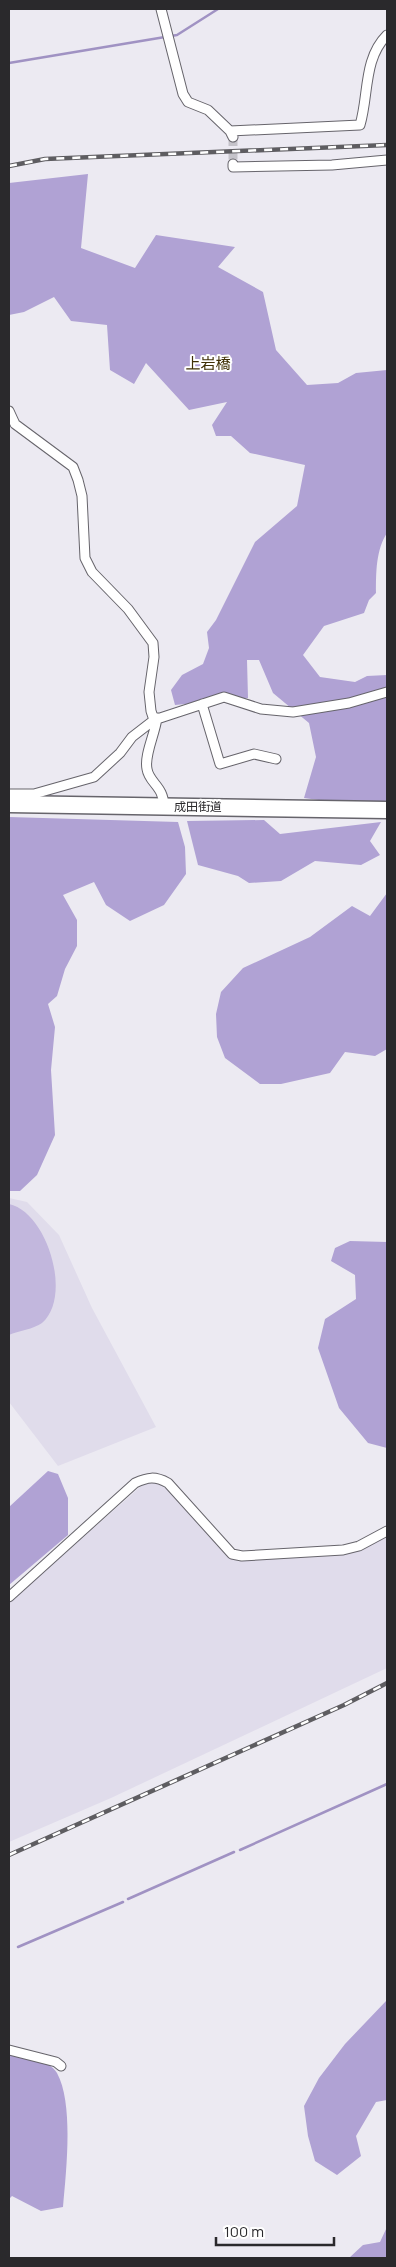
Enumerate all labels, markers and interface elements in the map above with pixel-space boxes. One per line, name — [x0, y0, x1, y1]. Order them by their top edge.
district label: 上岩橋 — [185, 353, 231, 374]
street label: 成田街道 — [174, 798, 222, 815]
scale bar — [216, 2214, 334, 2246]
text: 100 m — [224, 2221, 264, 2242]

